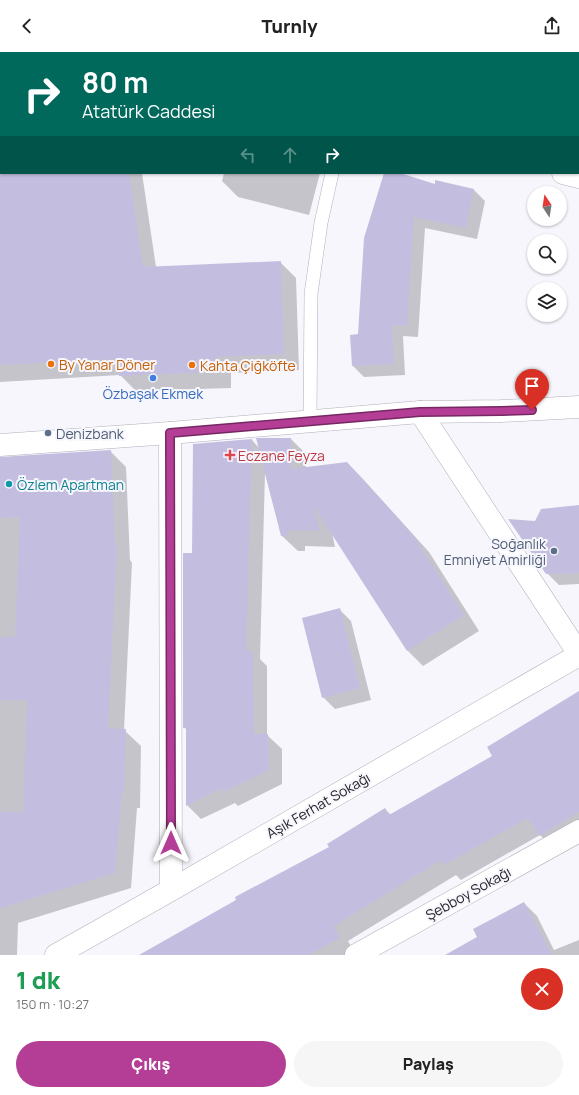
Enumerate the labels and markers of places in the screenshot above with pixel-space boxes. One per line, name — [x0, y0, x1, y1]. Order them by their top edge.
place label: By Yanar Döner — [59, 355, 155, 374]
place label: Kahta Çiğköfte — [200, 356, 296, 375]
marker: By Yanar Döner — [46, 359, 56, 369]
marker: Kahta Çiğköfte — [187, 360, 197, 370]
pin — [515, 369, 549, 410]
marker: Özbaşak Ekmek — [148, 373, 158, 383]
place label: Özbaşak Ekmek — [103, 384, 204, 403]
place label: Denizbank — [56, 424, 125, 443]
marker: Denizbank — [43, 428, 53, 438]
place label: Eczane Feyza — [238, 446, 325, 465]
marker: Eczane Feyza — [225, 450, 235, 460]
place label: Özlem Apartman — [17, 475, 124, 494]
marker: Özlem Apartman — [4, 479, 14, 489]
place label: Soğanlık Emniyet Amirliği — [444, 534, 547, 569]
marker: Soğanlık Emniyet Amirliği — [549, 546, 559, 556]

